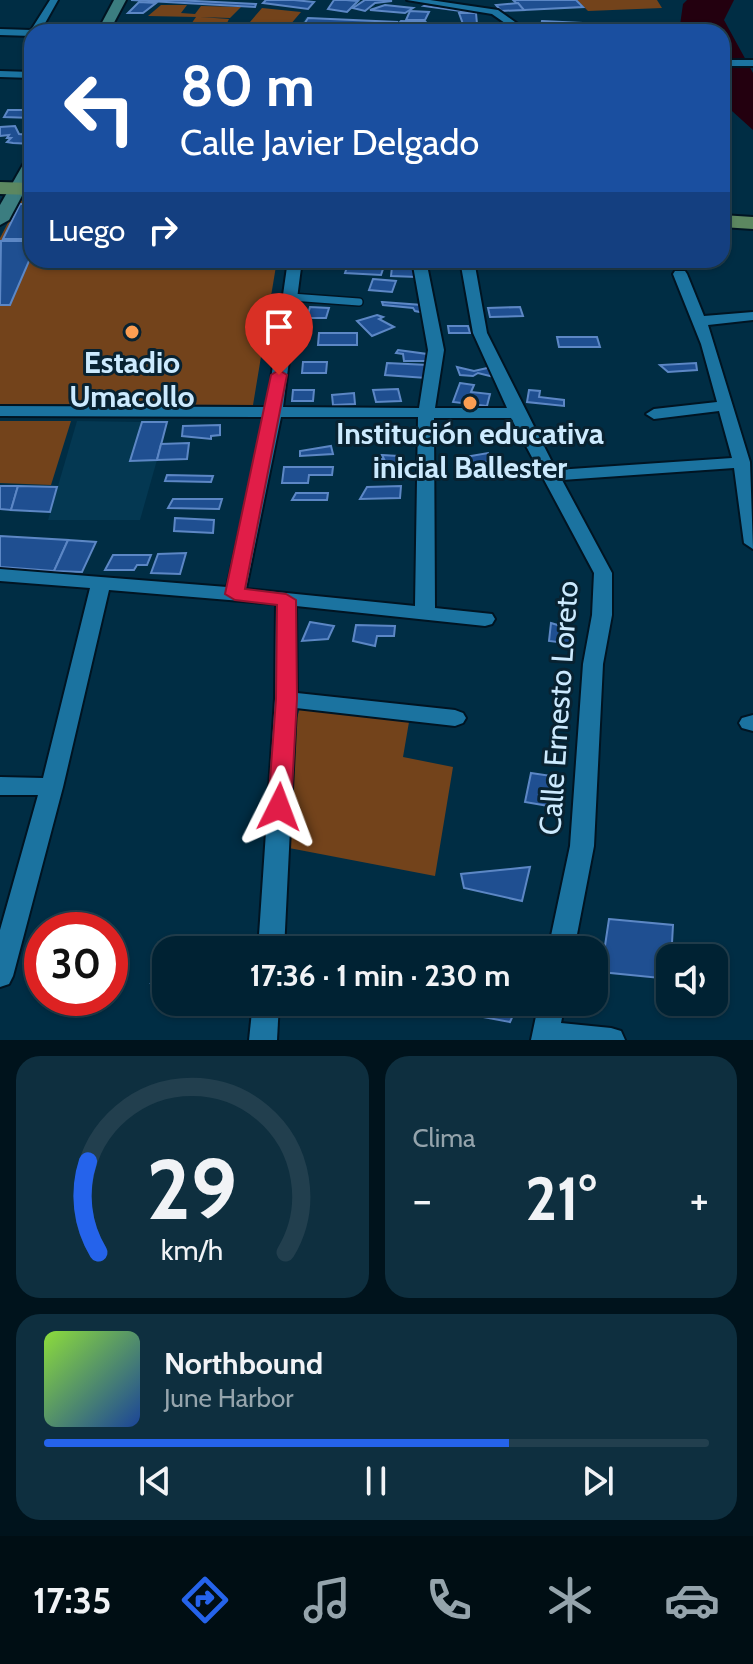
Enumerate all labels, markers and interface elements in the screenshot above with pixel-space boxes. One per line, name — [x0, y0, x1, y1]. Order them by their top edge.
text: 80 m — [180, 52, 315, 120]
icon: left — [48, 56, 152, 160]
text: Calle Javier Delgado — [180, 120, 479, 164]
icon: right — [141, 208, 185, 252]
text: Luego — [48, 212, 125, 249]
pin — [245, 293, 313, 375]
icon: arrive — [257, 305, 301, 349]
marker: Estadio Umacollo — [123, 323, 141, 341]
place label: Estadio Umacollo — [69, 344, 195, 415]
marker: Institución educativa inicial Ballester — [461, 394, 479, 412]
place label: Institución educativa inicial Ballester — [336, 415, 604, 486]
street label: Calle Ernesto Loreto — [531, 580, 586, 836]
position arrow — [237, 765, 321, 849]
speed limit sign: 30 — [24, 912, 128, 1016]
map controls — [656, 944, 728, 1016]
button: sound — [656, 944, 728, 1016]
text: 17:36 · 1 min · 230 m — [250, 957, 510, 994]
text: Clima — [413, 1122, 475, 1154]
text: 29 — [147, 1139, 238, 1240]
text: 21° — [525, 1162, 596, 1235]
text: − — [413, 1173, 432, 1226]
text: + — [690, 1173, 709, 1226]
text: km/h — [161, 1232, 224, 1267]
text: Northbound — [164, 1345, 323, 1382]
text: June Harbor — [164, 1382, 293, 1414]
icon: previous — [133, 1459, 177, 1503]
icon: pause — [354, 1459, 398, 1503]
icon: next — [576, 1459, 620, 1503]
icon: directions — [177, 1572, 233, 1628]
icon: music — [299, 1572, 355, 1628]
icon: phone — [421, 1572, 477, 1628]
icon: climate — [542, 1572, 598, 1628]
icon: car — [664, 1572, 720, 1628]
text: 17:35 — [33, 1578, 111, 1622]

